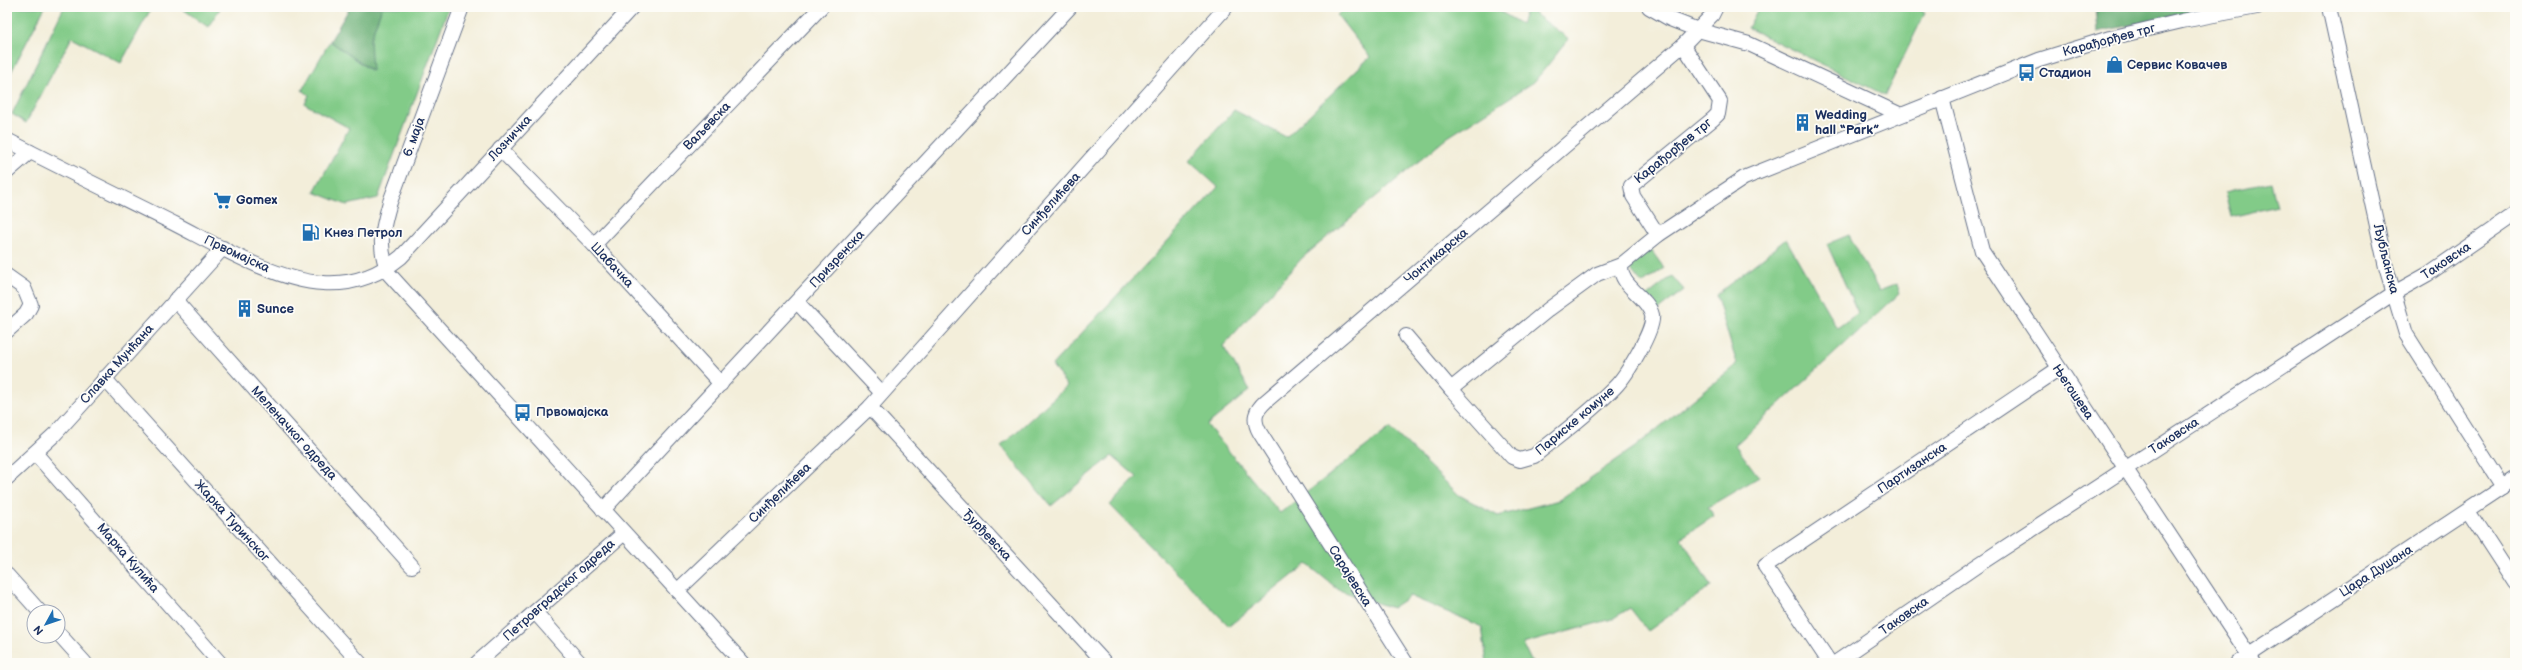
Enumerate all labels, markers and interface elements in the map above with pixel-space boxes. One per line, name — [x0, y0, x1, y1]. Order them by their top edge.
street label: Карађорђев трг — [2061, 20, 2157, 60]
shop icon: Сервис Ковачев — [2104, 55, 2124, 75]
place label: Сервис Ковачев — [2127, 57, 2227, 73]
bus stop icon: Стадион — [2016, 63, 2036, 83]
place label: Стадион — [2039, 65, 2091, 81]
street label: Ваљевска — [680, 98, 734, 154]
place label: Wedding hall “Park” — [1815, 107, 1879, 138]
street label: Лозничка — [484, 112, 535, 165]
building icon: Wedding hall “Park” — [1792, 112, 1812, 132]
street label: 6. маја — [399, 115, 429, 159]
street label: Карађорђев трг — [1631, 115, 1715, 187]
street label: Синђелићева — [1018, 168, 1084, 239]
supermarket icon: Gomex — [213, 190, 233, 210]
place label: Gomex — [236, 192, 277, 208]
street label: Љубљанска — [2369, 221, 2403, 296]
fuel station icon: Кнез Петрол — [301, 223, 321, 243]
street label: Чонтикарска — [1401, 224, 1471, 287]
place label: Кнез Петрол — [324, 225, 402, 241]
street label: Призренска — [806, 227, 868, 291]
street label: Првомајска — [202, 232, 273, 276]
street label: Таковска — [2418, 238, 2474, 283]
street label: Шабачка — [587, 239, 637, 291]
building icon: Sunce — [234, 299, 254, 319]
place label: Sunce — [257, 301, 295, 317]
street label: Славка Мунћана — [77, 321, 157, 407]
street label: Његошева — [2049, 361, 2097, 423]
street label: Меленачког одреда — [248, 383, 341, 484]
street label: Париске комуне — [1532, 383, 1618, 459]
bus stop icon: Првомајска — [513, 402, 533, 422]
place label: Првомајска — [536, 404, 609, 420]
street label: Таковска — [2146, 414, 2202, 458]
street label: Партизанска — [1874, 439, 1950, 497]
street label: Синђелићева — [745, 459, 815, 527]
street label: Жарка Туринског — [191, 477, 273, 565]
street label: Ђурђевска — [959, 506, 1015, 564]
street label: Марка Кулића — [93, 520, 163, 596]
street label: Петровградског одреда — [500, 535, 618, 644]
street label: Цара Душана — [2336, 541, 2416, 601]
street label: Сарајевска — [1325, 542, 1375, 610]
street label: Таковска — [1876, 593, 1932, 639]
north arrow — [26, 604, 66, 644]
text: N — [31, 623, 46, 637]

